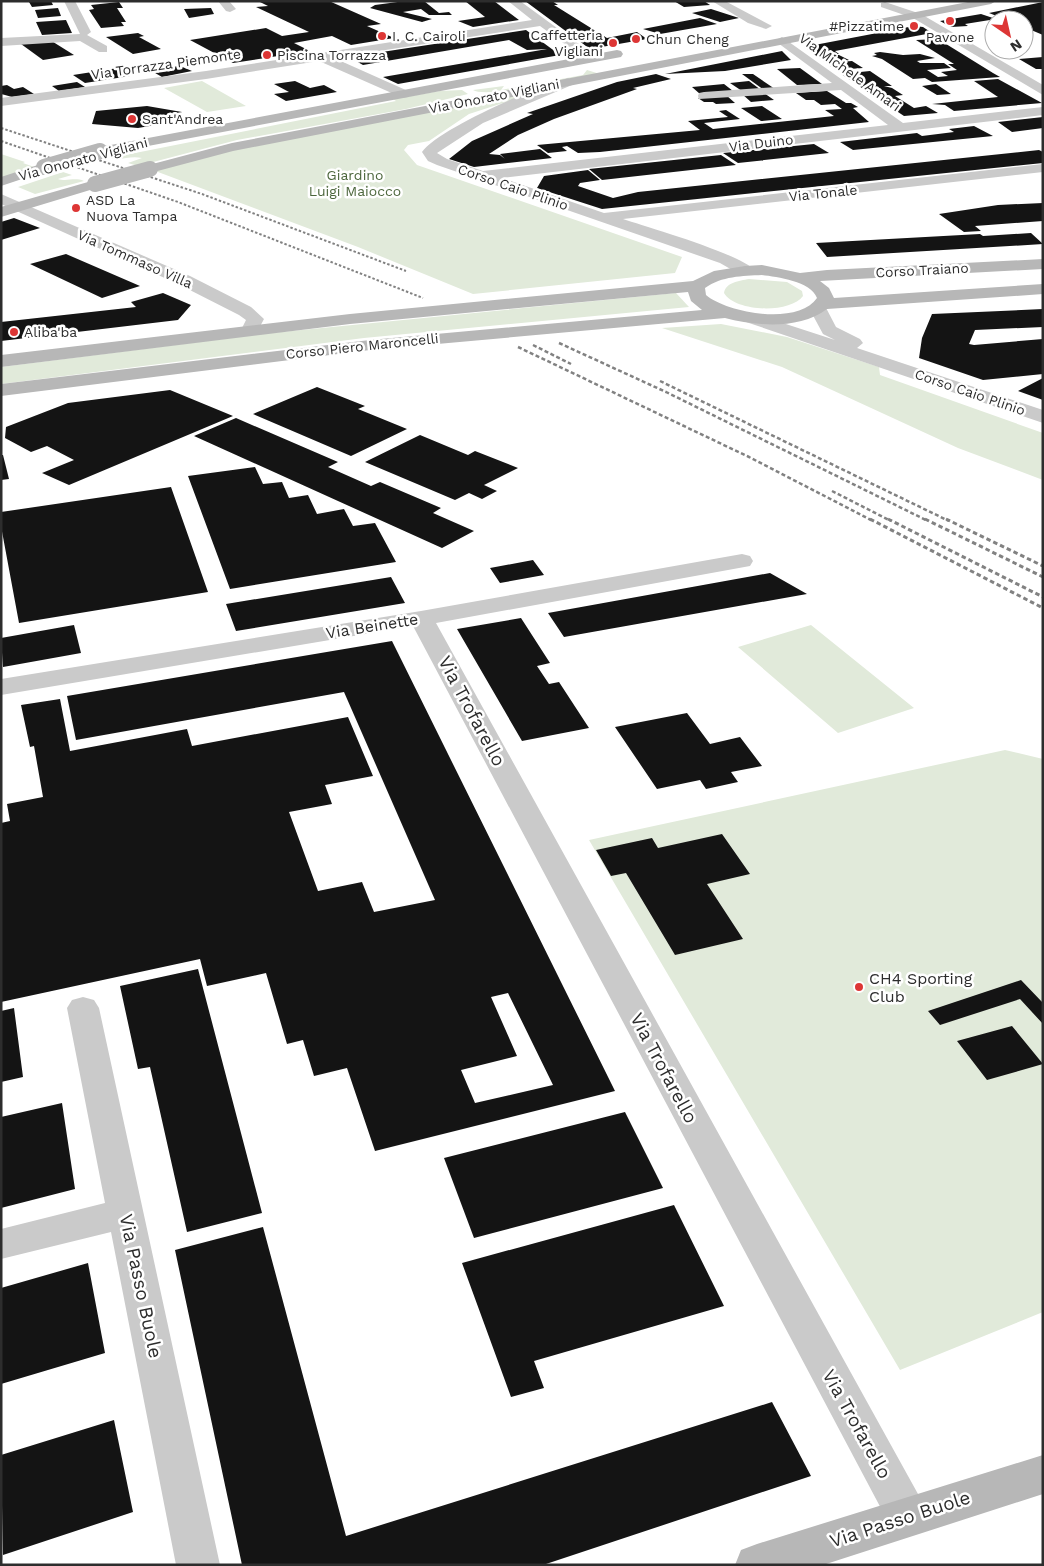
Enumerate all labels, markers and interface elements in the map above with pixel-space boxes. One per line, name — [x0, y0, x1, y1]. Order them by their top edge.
north arrow — [984, 10, 1034, 60]
marker: Pavone — [944, 15, 956, 27]
place label: #Pizzatime — [829, 18, 904, 34]
marker: #Pizzatime — [908, 20, 920, 32]
place label: Caffetteria Vigliani — [531, 27, 603, 59]
place label: I. C. Cairoli — [392, 28, 466, 44]
place label: Pavone — [926, 29, 974, 45]
marker: I. C. Cairoli — [376, 30, 388, 42]
street label: Via Michele Amari — [796, 30, 904, 114]
place label: Chun Cheng — [646, 31, 729, 47]
marker: Chun Cheng — [630, 33, 642, 45]
text: N — [1007, 36, 1025, 55]
marker: Caffetteria Vigliani — [607, 37, 619, 49]
street label: Via Torrazza Piemonte — [90, 46, 242, 82]
place label: Piscina Torrazza — [277, 47, 386, 63]
marker: Piscina Torrazza — [261, 49, 273, 61]
street label: Via Onorato Vigliani — [427, 75, 561, 117]
place label: Sant'Andrea — [142, 111, 223, 127]
marker: Sant'Andrea — [126, 113, 138, 125]
street label: Via Duino — [728, 131, 794, 155]
street label: Via Onorato Vigliani — [17, 134, 149, 184]
street label: Corso Caio Plinio — [456, 161, 570, 213]
park label: Giardino Luigi Maiocco — [309, 167, 401, 199]
street label: Via Tonale — [788, 181, 858, 205]
place label: ASD La Nuova Tampa — [86, 192, 177, 224]
marker: ASD La Nuova Tampa — [70, 202, 82, 214]
street label: Via Tommaso Villa — [75, 226, 195, 292]
street label: Corso Traiano — [875, 260, 969, 280]
place label: Aliba'ba — [24, 324, 77, 340]
marker: Aliba'ba — [8, 326, 20, 338]
street label: Corso Piero Maroncelli — [285, 330, 439, 362]
street label: Corso Caio Plinio — [913, 366, 1027, 418]
street label: Via Beinette — [324, 609, 420, 643]
street label: Via Trofarello — [433, 652, 511, 770]
place label: CH4 Sporting Club — [869, 969, 973, 1006]
marker: CH4 Sporting Club — [853, 981, 865, 993]
street label: Via Trofarello — [625, 1009, 703, 1127]
street label: Via Passo Buole — [114, 1212, 168, 1360]
street label: Via Trofarello — [817, 1365, 897, 1483]
street label: Via Passo Buole — [827, 1485, 973, 1553]

